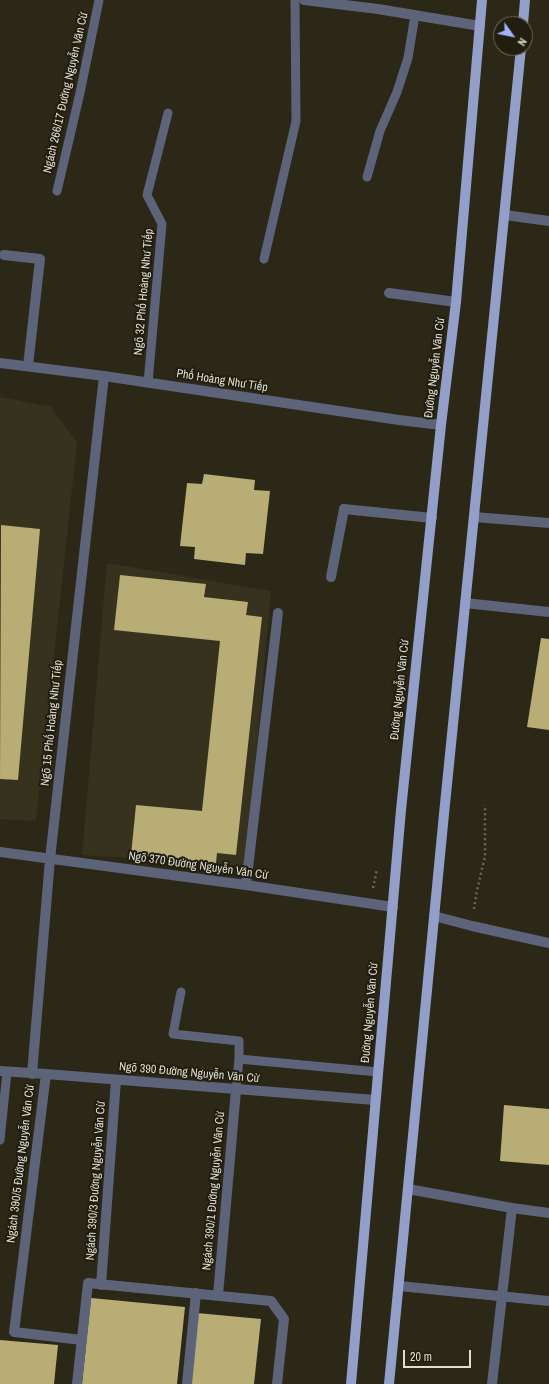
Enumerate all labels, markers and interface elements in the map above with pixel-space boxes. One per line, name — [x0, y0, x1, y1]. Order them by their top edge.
street label: Ngách 266/17 Đường Nguyễn Văn Cừ — [40, 11, 92, 175]
north arrow — [493, 16, 533, 56]
text: N — [515, 35, 530, 49]
street label: Ngõ 32 Phố Hoàng Như Tiếp — [131, 228, 157, 356]
street label: Đường Nguyễn Văn Cừ — [422, 317, 448, 419]
street label: Phố Hoàng Như Tiếp — [175, 367, 269, 395]
street label: Đường Nguyễn Văn Cừ — [388, 639, 412, 741]
street label: Ngõ 15 Phố Hoàng Như Tiếp — [38, 659, 66, 787]
street label: Ngõ 370 Đường Nguyễn Văn Cừ — [127, 849, 269, 883]
street label: Đường Nguyễn Văn Cừ — [358, 962, 382, 1064]
street label: Ngõ 390 Đường Nguyễn Văn Cừ — [118, 1060, 260, 1086]
street label: Ngách 390/5 Đường Nguyễn Văn Cừ — [4, 1084, 38, 1244]
street label: Ngách 390/3 Đường Nguyễn Văn Cừ — [83, 1101, 109, 1261]
street label: Ngách 390/1 Đường Nguyễn Văn Cừ — [200, 1111, 228, 1271]
scale bar — [405, 1342, 473, 1368]
text: 20 m — [410, 1349, 432, 1365]

